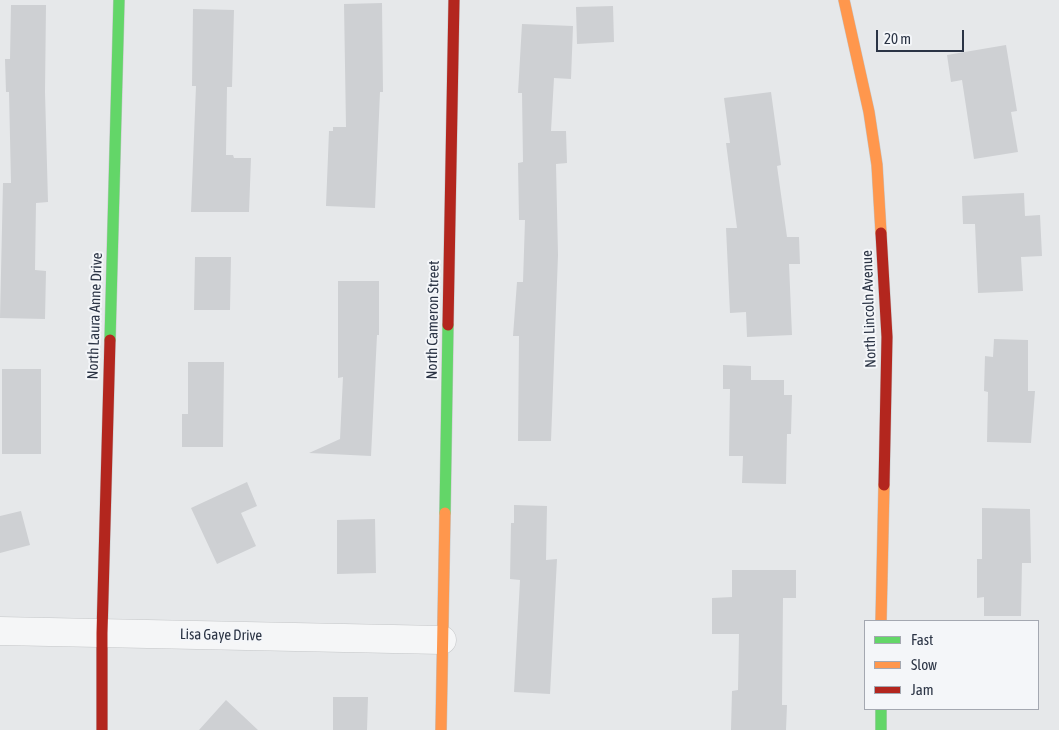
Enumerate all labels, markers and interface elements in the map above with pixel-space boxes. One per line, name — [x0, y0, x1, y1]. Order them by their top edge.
scale bar — [879, 20, 966, 52]
text: 20 m — [884, 30, 911, 47]
street label: North Lincoln Avenue — [858, 250, 880, 368]
street label: North Laura Anne Drive — [84, 252, 106, 380]
street label: North Cameron Street — [423, 260, 443, 380]
legend — [864, 620, 1039, 710]
street label: Lisa Gaye Drive — [180, 625, 262, 645]
text: Fast — [911, 631, 933, 648]
text: Slow — [911, 656, 937, 673]
text: Jam — [911, 681, 934, 698]

